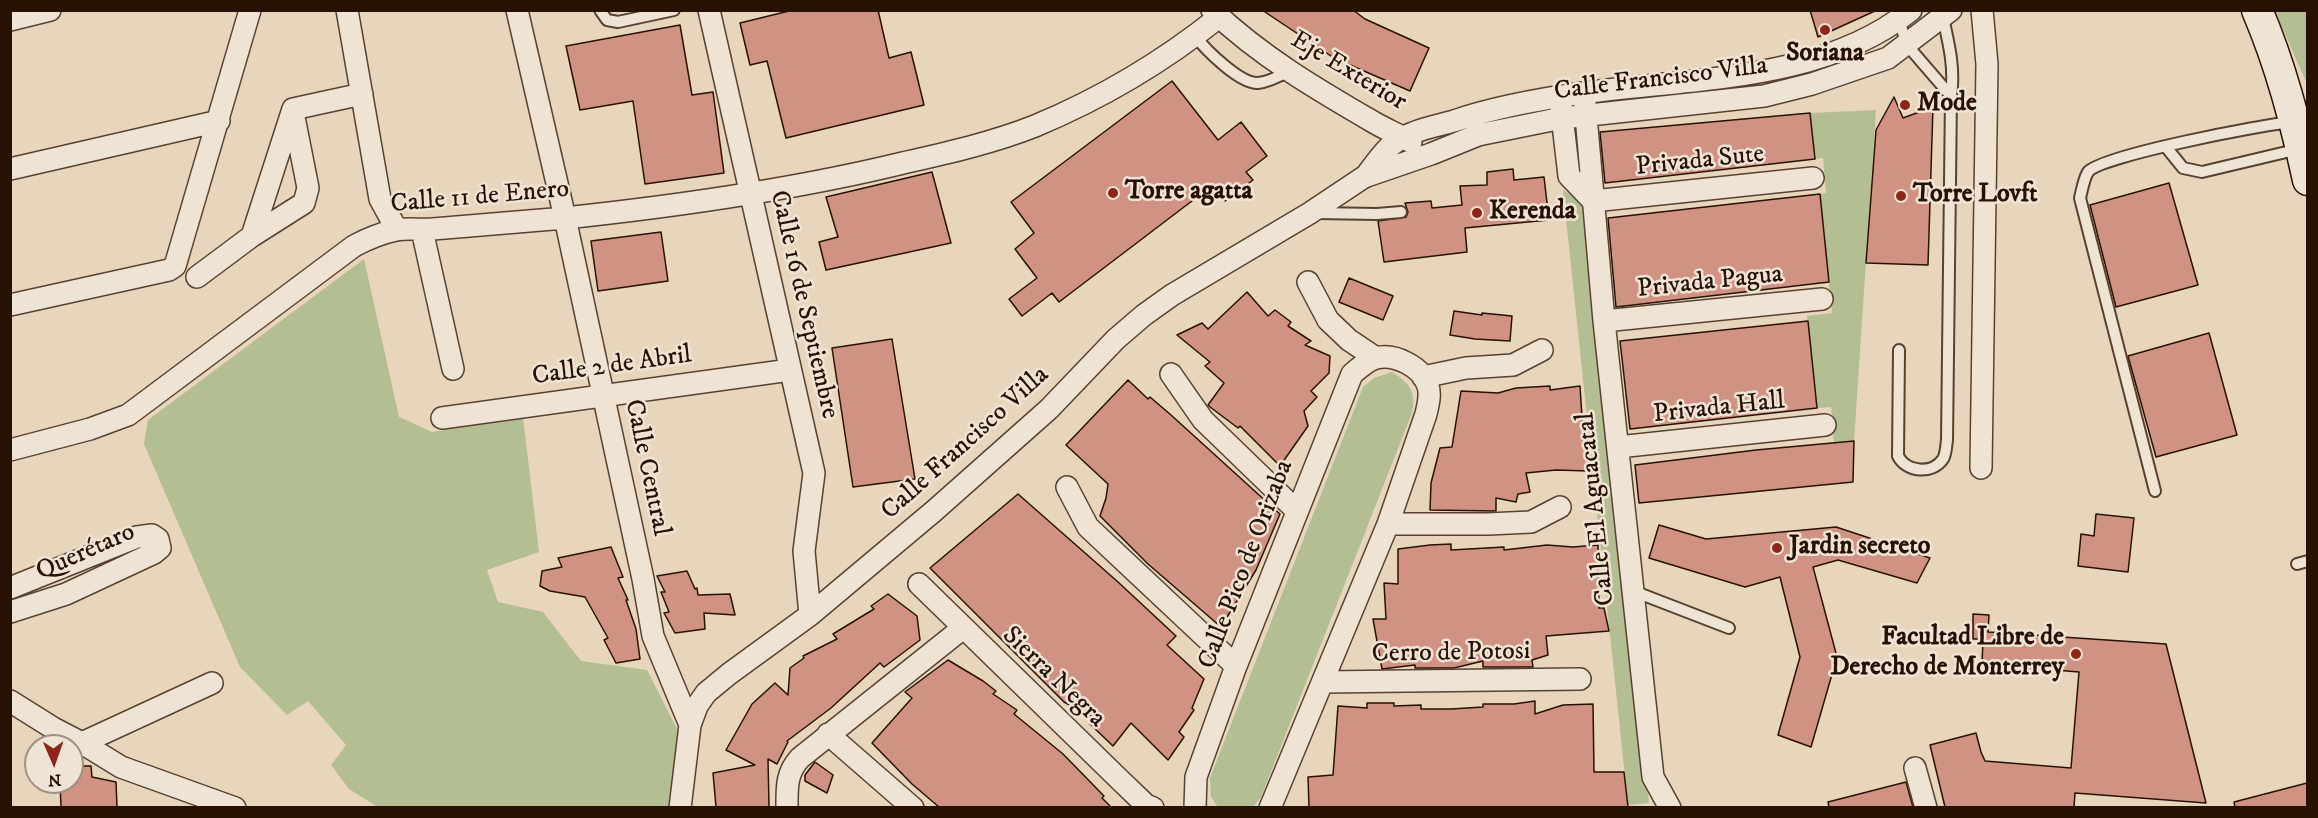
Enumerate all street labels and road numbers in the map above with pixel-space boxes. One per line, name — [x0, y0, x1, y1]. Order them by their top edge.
street label: Eje Exterior — [1284, 25, 1412, 119]
street label: Calle Francisco Villa — [1553, 51, 1769, 109]
street label: Privada Sute — [1634, 140, 1766, 184]
street label: Calle 11 de Enero — [389, 175, 571, 221]
street label: Calle 16 de Septiembre — [762, 188, 844, 422]
street label: Privada Pagua — [1636, 260, 1784, 306]
street label: Calle 2 de Abril — [530, 340, 694, 394]
street label: Calle Francisco Villa — [876, 361, 1056, 527]
street label: Privada Hall — [1652, 387, 1786, 431]
street label: Calle Central — [616, 397, 676, 539]
street label: Calle El Aguacatal — [1571, 411, 1623, 607]
street label: Calle Pico de Orizaba — [1193, 456, 1301, 674]
street label: Querétaro — [32, 517, 140, 589]
street label: Sierra Negra — [995, 621, 1111, 735]
street label: Cerro de Potosi — [1371, 637, 1531, 671]

